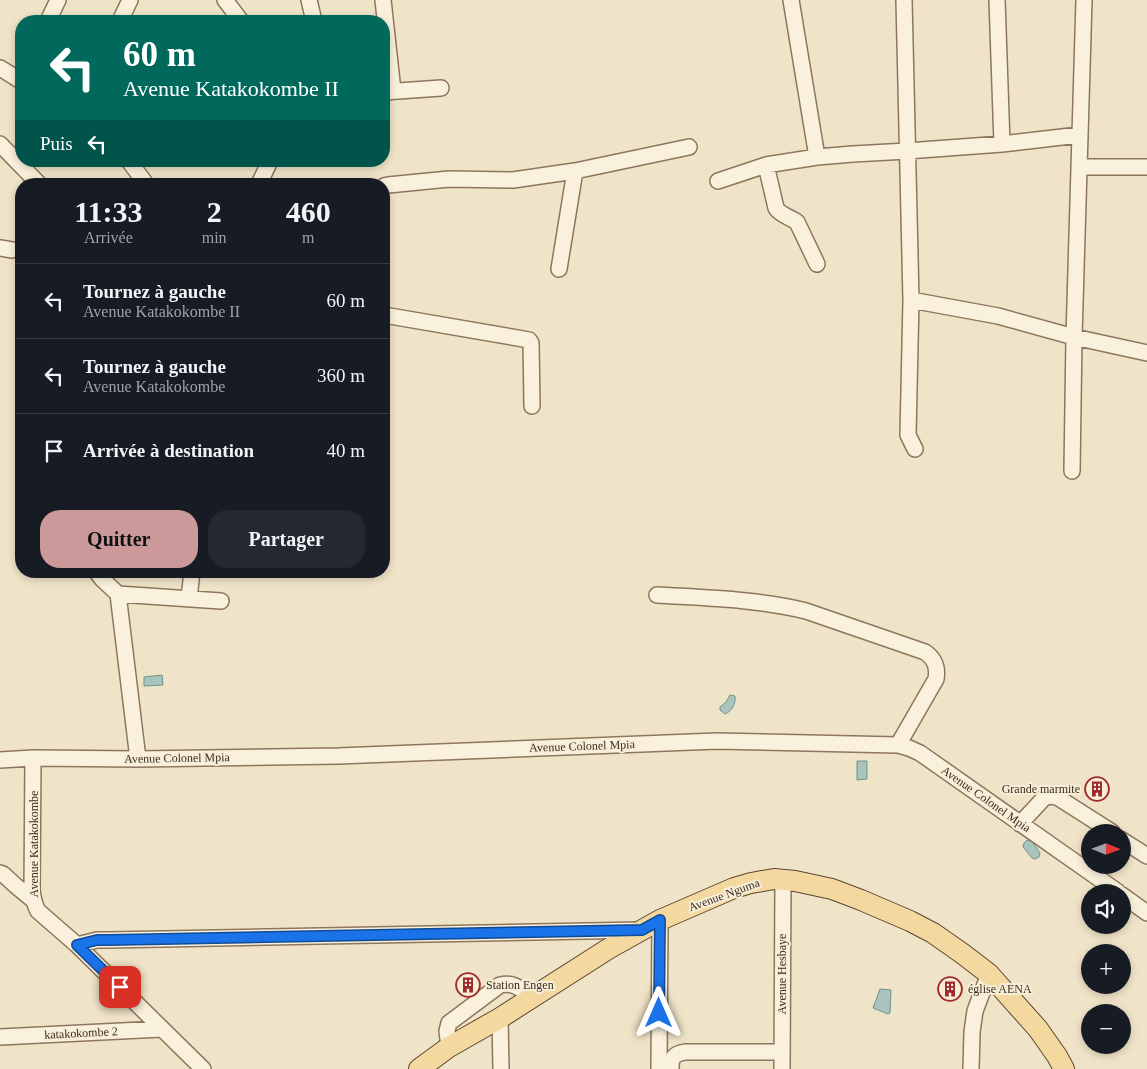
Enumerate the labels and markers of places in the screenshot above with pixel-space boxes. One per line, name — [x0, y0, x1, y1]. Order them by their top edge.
building icon: Grande marmite — [1084, 776, 1110, 802]
place label: Grande marmite — [1002, 782, 1080, 796]
pin — [99, 966, 141, 1008]
building icon: Station Engen — [455, 972, 481, 998]
building icon: église AENA — [937, 976, 963, 1002]
place label: Station Engen — [486, 978, 554, 992]
place label: église AENA — [968, 982, 1032, 996]

